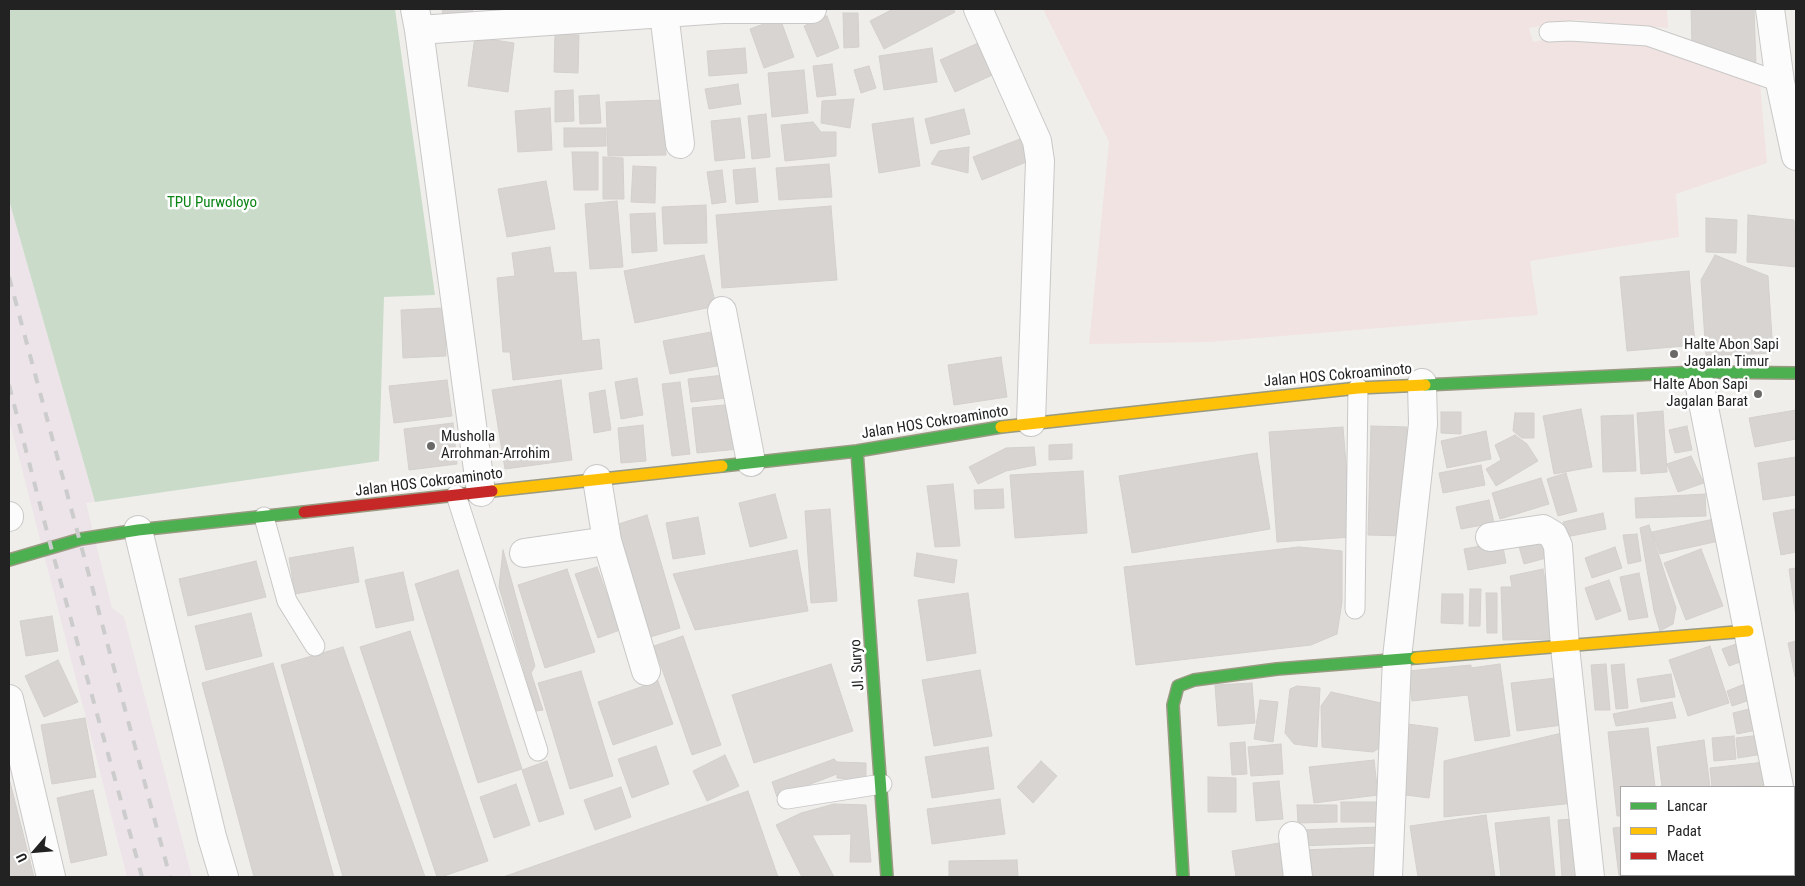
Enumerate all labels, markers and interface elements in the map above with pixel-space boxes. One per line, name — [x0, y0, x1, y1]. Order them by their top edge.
park label: TPU Purwoloyo — [167, 194, 257, 212]
place label: Halte Abon Sapi Jagalan Timur — [1684, 336, 1779, 371]
marker: Halte Abon Sapi Jagalan Timur — [1668, 348, 1680, 360]
street label: Jalan HOS Cokroaminoto — [1263, 361, 1413, 391]
place label: Halte Abon Sapi Jagalan Barat — [1653, 376, 1748, 411]
marker: Halte Abon Sapi Jagalan Barat — [1752, 388, 1764, 400]
street label: Jalan HOS Cokroaminoto — [860, 402, 1010, 444]
place label: Musholla Arrohman-Arrohim — [441, 428, 550, 463]
marker: Musholla Arrohman-Arrohim — [425, 440, 437, 452]
street label: Jalan HOS Cokroaminoto — [354, 465, 504, 501]
street label: Jl. Suryo — [847, 639, 869, 691]
legend — [1620, 786, 1795, 876]
text: Lancar — [1667, 797, 1707, 815]
text: Padat — [1667, 822, 1701, 840]
north arrow — [10, 826, 60, 876]
text: Macet — [1667, 847, 1704, 865]
text: U — [13, 851, 31, 865]

